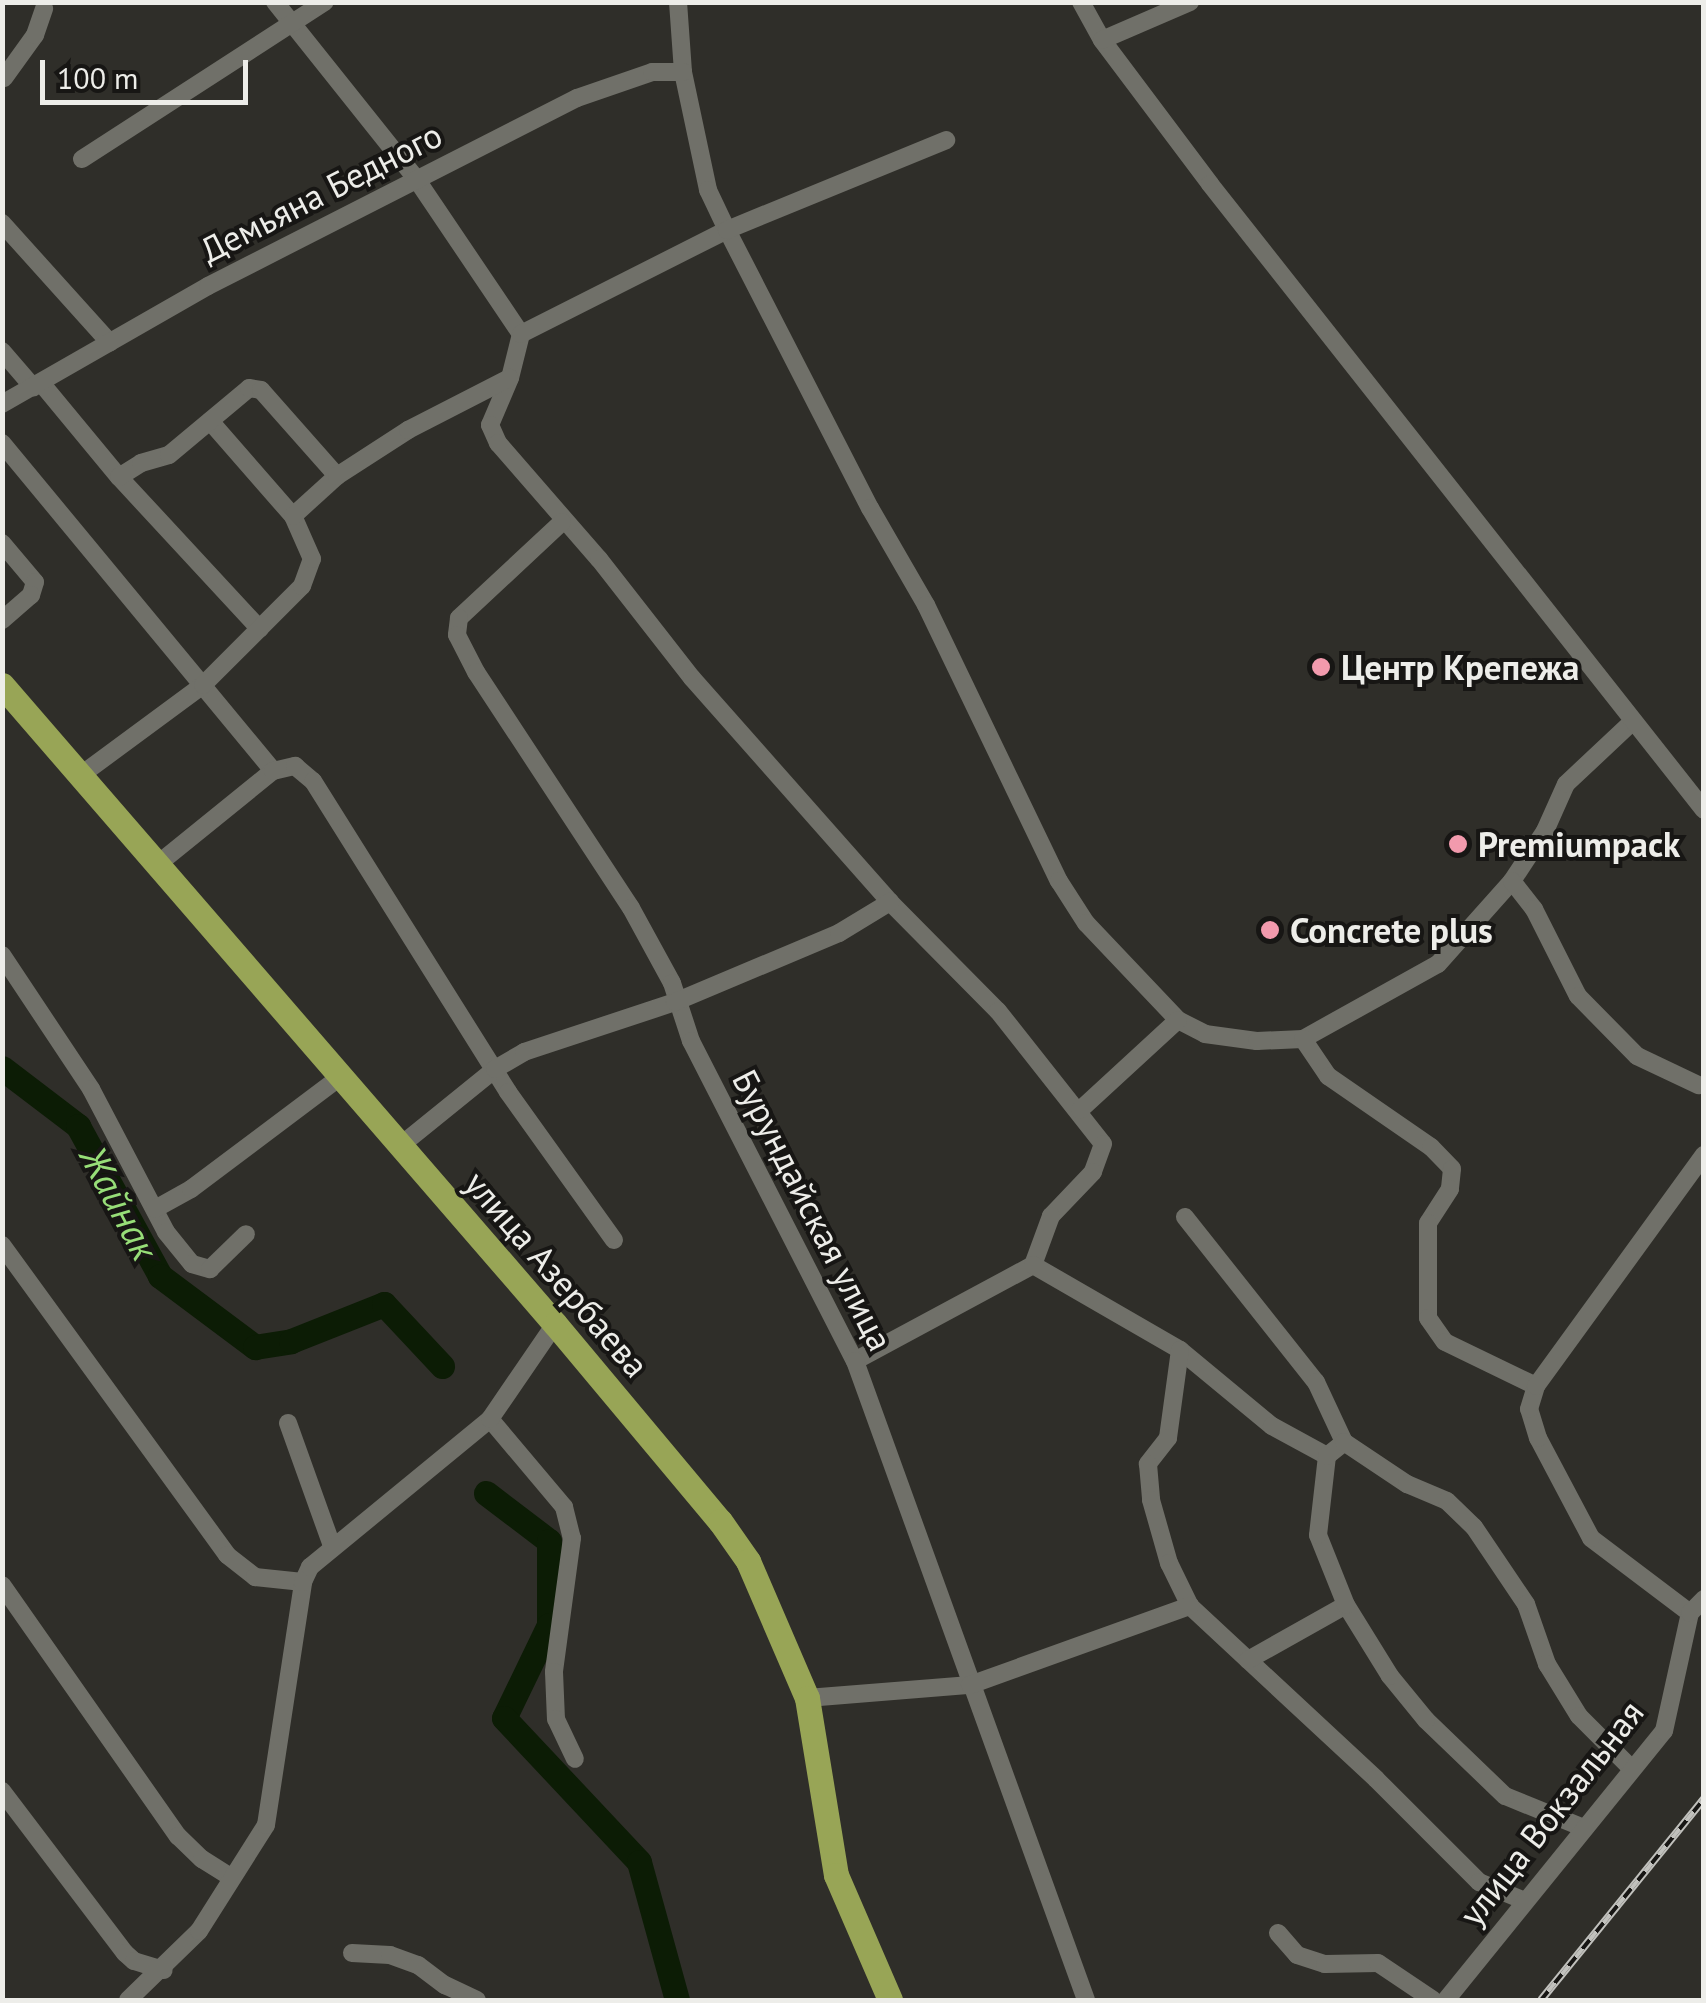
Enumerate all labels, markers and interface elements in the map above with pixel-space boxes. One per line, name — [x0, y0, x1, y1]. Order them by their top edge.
scale bar — [45, 40, 252, 102]
text: 100 m — [57, 58, 138, 97]
street label: Демьяна Бедного — [193, 113, 449, 271]
place label: Центр Крепежа — [1341, 646, 1579, 688]
marker: Центр Крепежа — [1310, 656, 1332, 678]
place label: Premiumpack — [1478, 823, 1680, 865]
marker: Premiumpack — [1447, 833, 1469, 855]
place label: Concrete plus — [1290, 909, 1493, 951]
marker: Concrete plus — [1259, 919, 1281, 941]
street label: Бурундайская улица — [724, 1063, 902, 1357]
water label: Жайнак — [71, 1138, 169, 1268]
street label: улица Азербаева — [456, 1162, 658, 1386]
street label: улица Вокзальная — [1450, 1692, 1652, 1934]

